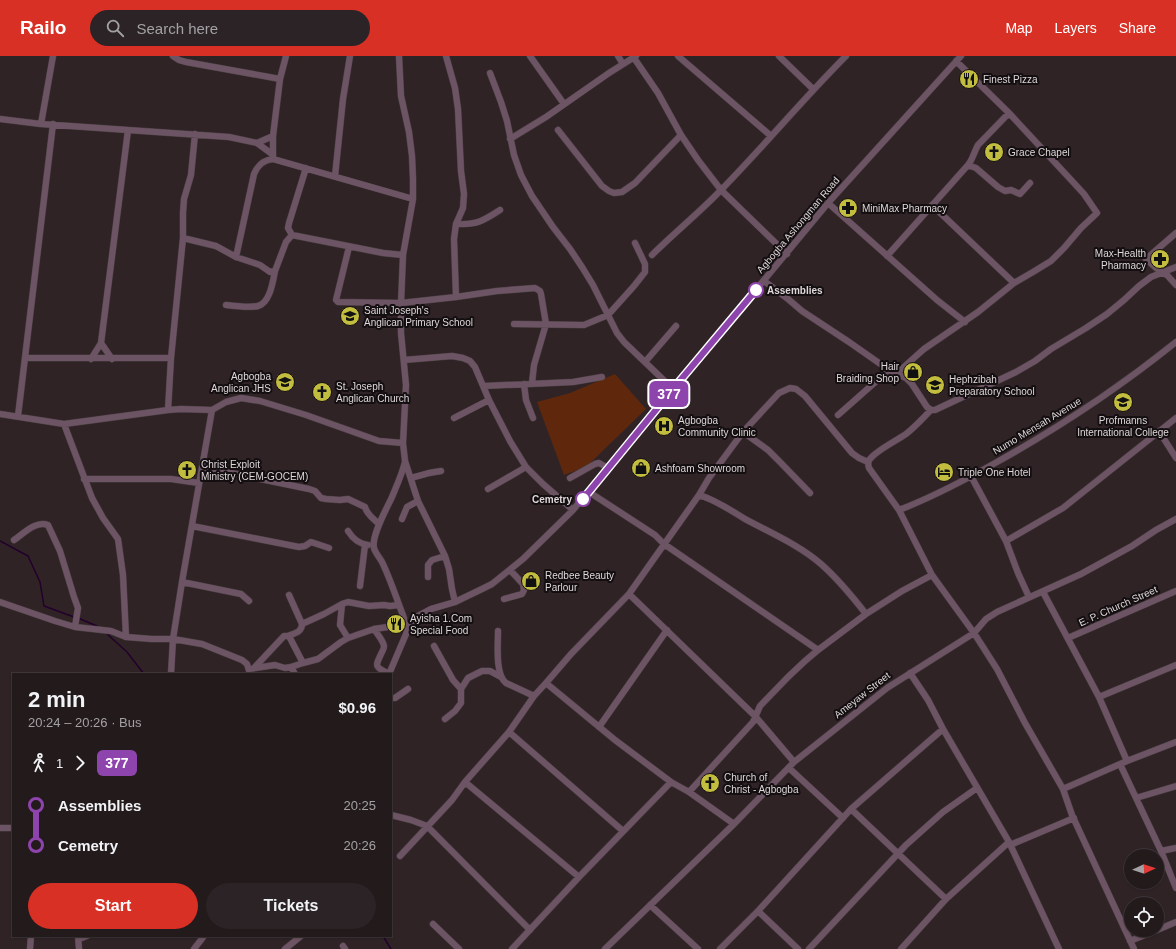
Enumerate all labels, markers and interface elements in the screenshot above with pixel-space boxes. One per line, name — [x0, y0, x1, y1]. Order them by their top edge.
search box — [90, 10, 370, 46]
text: Railo — [20, 17, 66, 38]
icon: search — [104, 17, 126, 39]
text: Search here — [136, 20, 218, 37]
text: Map — [1005, 20, 1033, 36]
text: Layers — [1055, 20, 1097, 36]
text: Share — [1119, 20, 1156, 36]
restaurant icon: Finest Pizza — [958, 68, 980, 90]
place label: Finest Pizza — [983, 74, 1038, 85]
church icon: Grace Chapel — [983, 141, 1005, 163]
place label: Grace Chapel — [1008, 147, 1070, 158]
street label: Agbogba Ashongman Road — [754, 175, 842, 275]
pharmacy icon: MiniMax Pharmacy — [837, 197, 859, 219]
place label: MiniMax Pharmacy — [862, 203, 947, 214]
place label: Max-Health Pharmacy — [1095, 248, 1146, 271]
pharmacy icon: Max-Health Pharmacy — [1149, 248, 1171, 270]
marker: Assemblies — [748, 282, 764, 298]
place label: Assemblies — [767, 285, 823, 296]
school or university icon: Saint Joseph's Anglican Primary School — [339, 305, 361, 327]
place label: Saint Joseph's Anglican Primary School — [364, 305, 473, 328]
place label: Hair Braiding Shop — [836, 361, 900, 384]
shop icon: Hair Braiding Shop — [902, 361, 924, 383]
place label: Agbogba Anglican JHS — [211, 371, 271, 394]
school or university icon: Agbogba Anglican JHS — [274, 371, 296, 393]
school or university icon: Hephzibah Preparatory School — [924, 374, 946, 396]
place label: Hephzibah Preparatory School — [949, 374, 1035, 397]
church icon: St. Joseph Anglican Church — [311, 381, 333, 403]
place label: St. Joseph Anglican Church — [336, 381, 409, 404]
line badge: 377 — [646, 381, 692, 407]
text: 377 — [657, 386, 681, 402]
school or university icon: Profmanns International College — [1112, 391, 1134, 413]
street label: Numo Mensah Avenue — [991, 395, 1083, 457]
hospital icon: Agbogba Community Clinic — [653, 415, 675, 437]
place label: Agbogba Community Clinic — [678, 415, 756, 438]
place label: Profmanns International College — [1077, 415, 1169, 438]
shop icon: Ashfoam Showroom — [630, 457, 652, 479]
church icon: Christ Exploit Ministry (CEM-GOCEM) — [176, 459, 198, 481]
place label: Christ Exploit Ministry (CEM-GOCEM) — [201, 459, 308, 482]
hotel icon: Triple One Hotel — [933, 461, 955, 483]
place label: Ashfoam Showroom — [655, 463, 745, 474]
place label: Triple One Hotel — [958, 467, 1030, 478]
marker: Cemetry — [575, 491, 591, 507]
place label: Cemetry — [532, 494, 572, 505]
shop icon: Redbee Beauty Parlour — [520, 570, 542, 592]
place label: Redbee Beauty Parlour — [545, 570, 614, 593]
street label: E. P. Church Street — [1077, 584, 1159, 628]
restaurant icon: Ayisha 1.Com Special Food — [385, 613, 407, 635]
place label: Ayisha 1.Com Special Food — [410, 613, 472, 636]
street label: Ameyaw Street — [832, 670, 892, 720]
text: 2 min — [28, 687, 85, 712]
text: $0.96 — [338, 699, 376, 716]
text: 20:24 – 20:26 · Bus — [28, 715, 141, 730]
icon: walk — [28, 752, 50, 774]
icon: forward — [69, 752, 91, 774]
text: 377 — [105, 755, 129, 771]
text: 1 — [56, 756, 63, 771]
church icon: Church of Christ - Agbogba — [699, 772, 721, 794]
place label: Church of Christ - Agbogba — [724, 772, 799, 795]
text: Assemblies — [58, 797, 141, 814]
text: 20:25 — [343, 798, 376, 813]
text: Cemetry — [58, 837, 118, 854]
text: 20:26 — [343, 838, 376, 853]
north arrow — [1124, 849, 1164, 889]
map controls — [1124, 849, 1164, 937]
button: Start — [28, 883, 198, 929]
button: Tickets — [206, 883, 376, 929]
button: locate — [1124, 897, 1164, 937]

